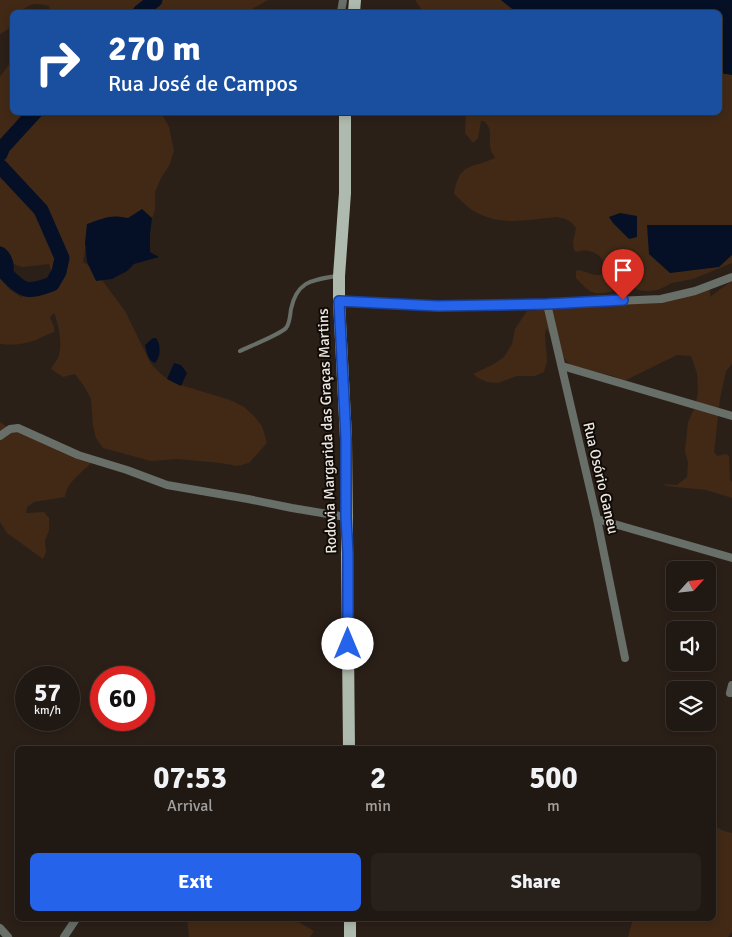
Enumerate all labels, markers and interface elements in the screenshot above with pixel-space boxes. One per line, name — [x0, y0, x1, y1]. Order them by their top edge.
text: 270 m — [108, 27, 201, 70]
icon: right — [25, 30, 90, 95]
text: Rua José de Campos — [108, 70, 298, 97]
pin — [602, 249, 644, 300]
icon: arrive — [609, 256, 637, 284]
street label: Rodovia Margarida das Graças Martins — [314, 308, 340, 554]
street label: Rua Osório Ganeu — [579, 420, 623, 536]
north arrow — [666, 561, 716, 611]
map controls — [666, 561, 716, 731]
position arrow — [321, 617, 373, 669]
button: sound — [666, 621, 716, 671]
speed limit sign: 60 — [90, 666, 155, 731]
text: 57 — [34, 677, 61, 708]
button: layers — [666, 681, 716, 731]
text: km/h — [34, 703, 61, 718]
text: 07:53 — [153, 760, 227, 797]
text: 2 — [370, 760, 386, 797]
text: 500 — [529, 760, 578, 797]
text: Arrival — [167, 796, 213, 816]
text: min — [365, 796, 391, 816]
text: m — [547, 796, 560, 816]
button: Exit — [30, 853, 361, 911]
button: Share — [371, 853, 701, 911]

